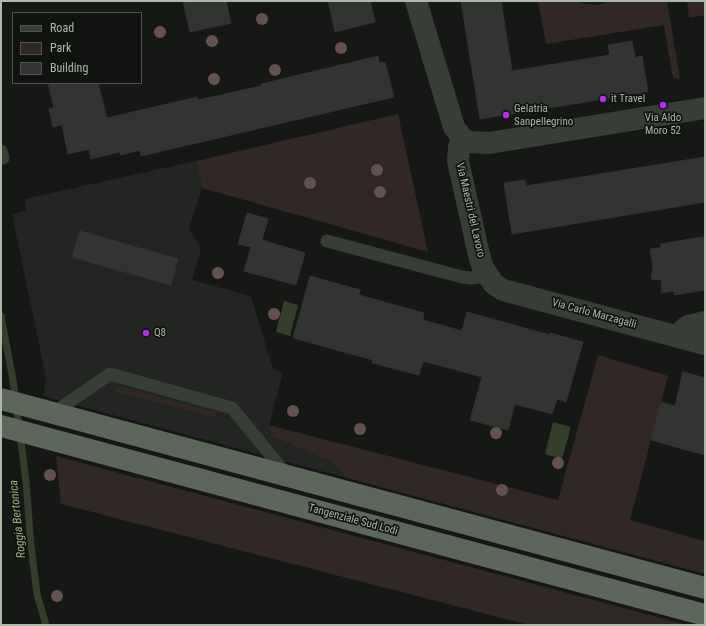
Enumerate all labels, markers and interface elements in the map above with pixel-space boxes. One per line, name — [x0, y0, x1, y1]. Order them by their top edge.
legend — [12, 12, 142, 84]
text: Road — [50, 21, 74, 35]
text: Park — [50, 41, 71, 55]
text: Building — [50, 61, 88, 75]
place label: it Travel — [611, 92, 645, 106]
marker: it Travel — [598, 94, 608, 104]
marker: Via Aldo Moro 52 — [658, 100, 668, 110]
place label: Gelatria Sanpellegrino — [514, 102, 573, 128]
marker: Gelatria Sanpellegrino — [501, 110, 511, 120]
place label: Via Aldo Moro 52 — [645, 111, 681, 137]
street label: Via Maestri del Lavoro — [453, 161, 487, 259]
street label: Via Carlo Marzagalli — [550, 296, 638, 332]
place label: Q8 — [154, 326, 166, 340]
marker: Q8 — [141, 328, 151, 338]
water label: Roggia Bertonica — [7, 479, 29, 559]
street label: Tangenziale Sud Lodi — [307, 502, 399, 538]

